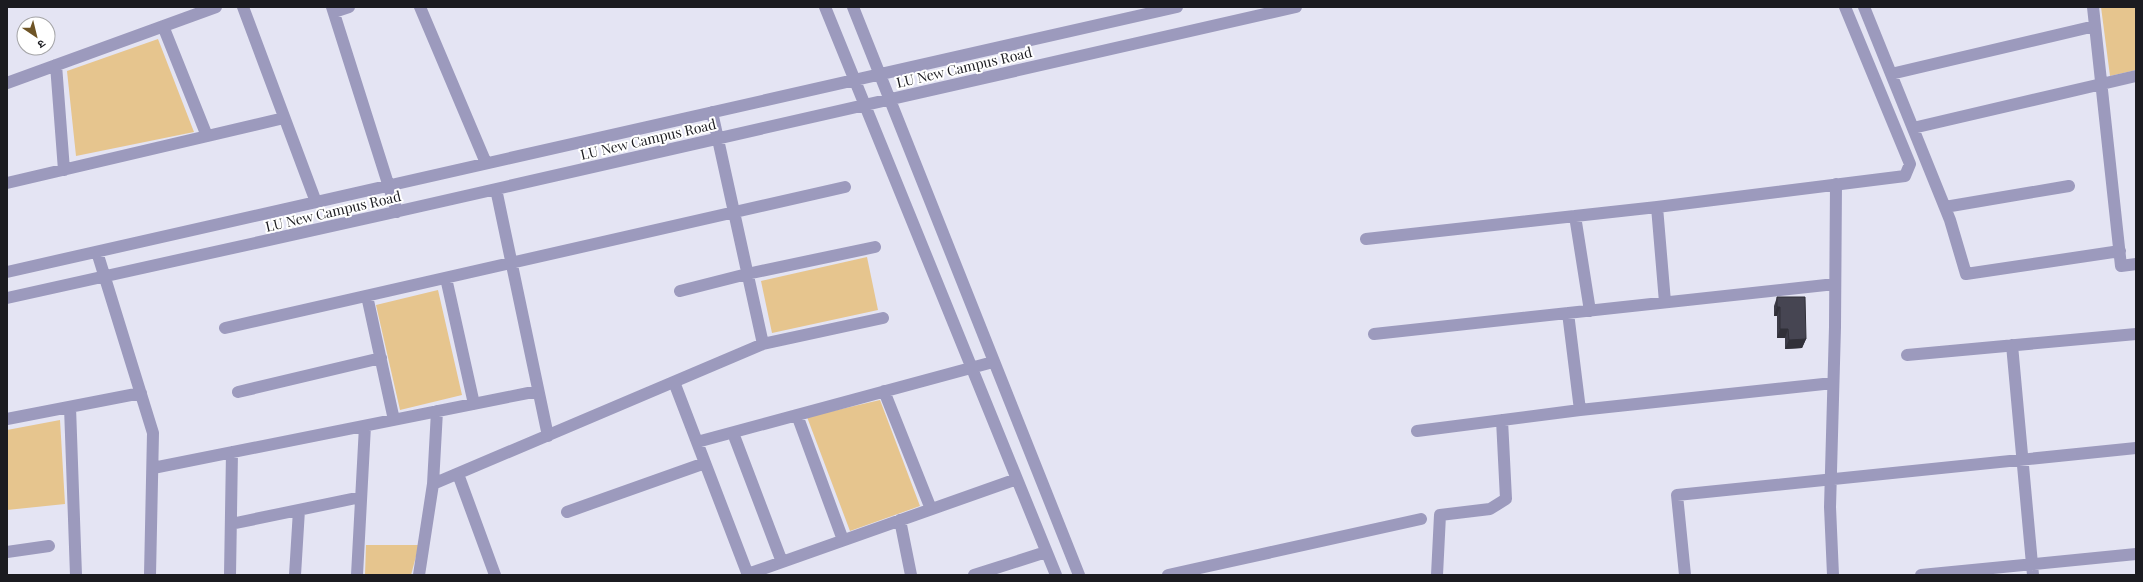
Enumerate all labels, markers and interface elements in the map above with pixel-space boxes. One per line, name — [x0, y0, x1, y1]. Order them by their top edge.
north arrow — [16, 16, 56, 56]
text: उ — [35, 37, 49, 53]
street label: LU New Campus Road — [894, 42, 1034, 92]
street label: LU New Campus Road — [578, 114, 718, 164]
street label: LU New Campus Road — [263, 186, 403, 236]

